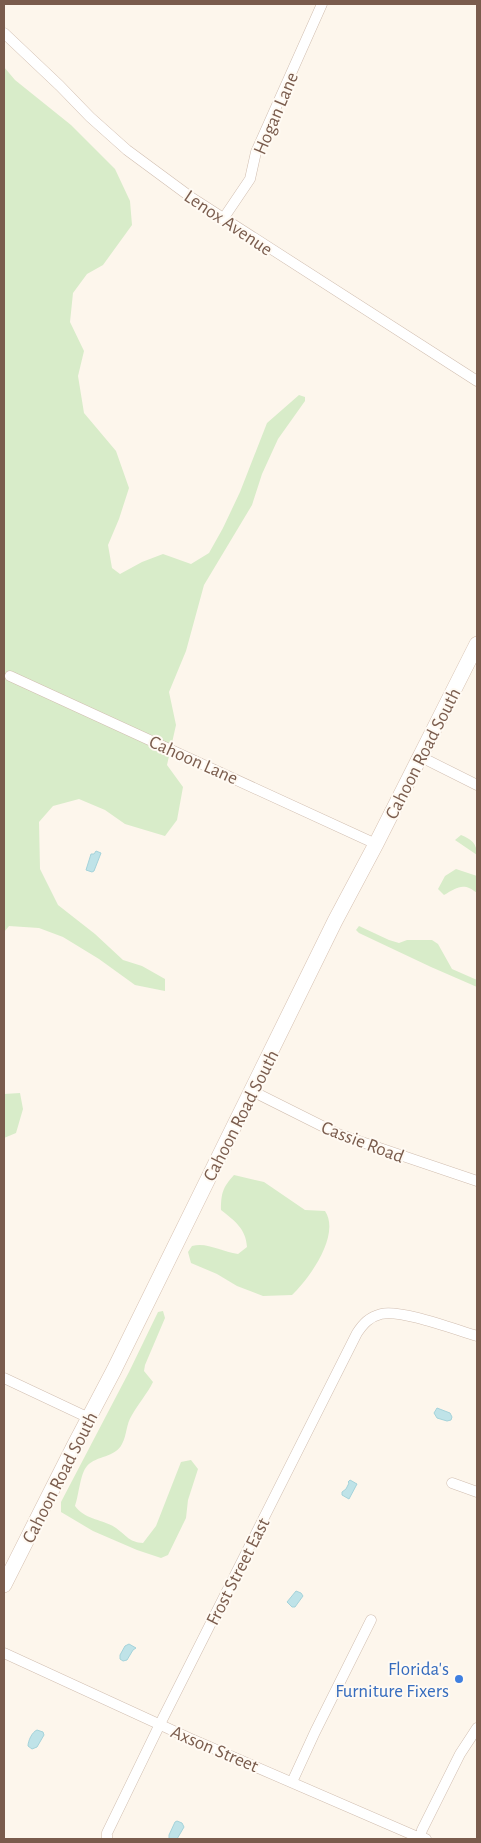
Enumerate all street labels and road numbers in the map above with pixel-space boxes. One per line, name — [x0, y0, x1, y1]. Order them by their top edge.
street label: Hogan Lane — [251, 70, 302, 158]
street label: Lenox Avenue — [181, 187, 276, 260]
street label: Cahoon Road South — [382, 685, 465, 822]
street label: Cahoon Lane — [146, 732, 241, 788]
street label: Cahoon Road South — [200, 1047, 283, 1184]
street label: Cassie Road — [318, 1118, 407, 1167]
street label: Cahoon Road South — [19, 1409, 102, 1546]
street label: Frost Street East — [203, 1515, 274, 1628]
street label: Axson Street — [168, 1722, 261, 1776]

